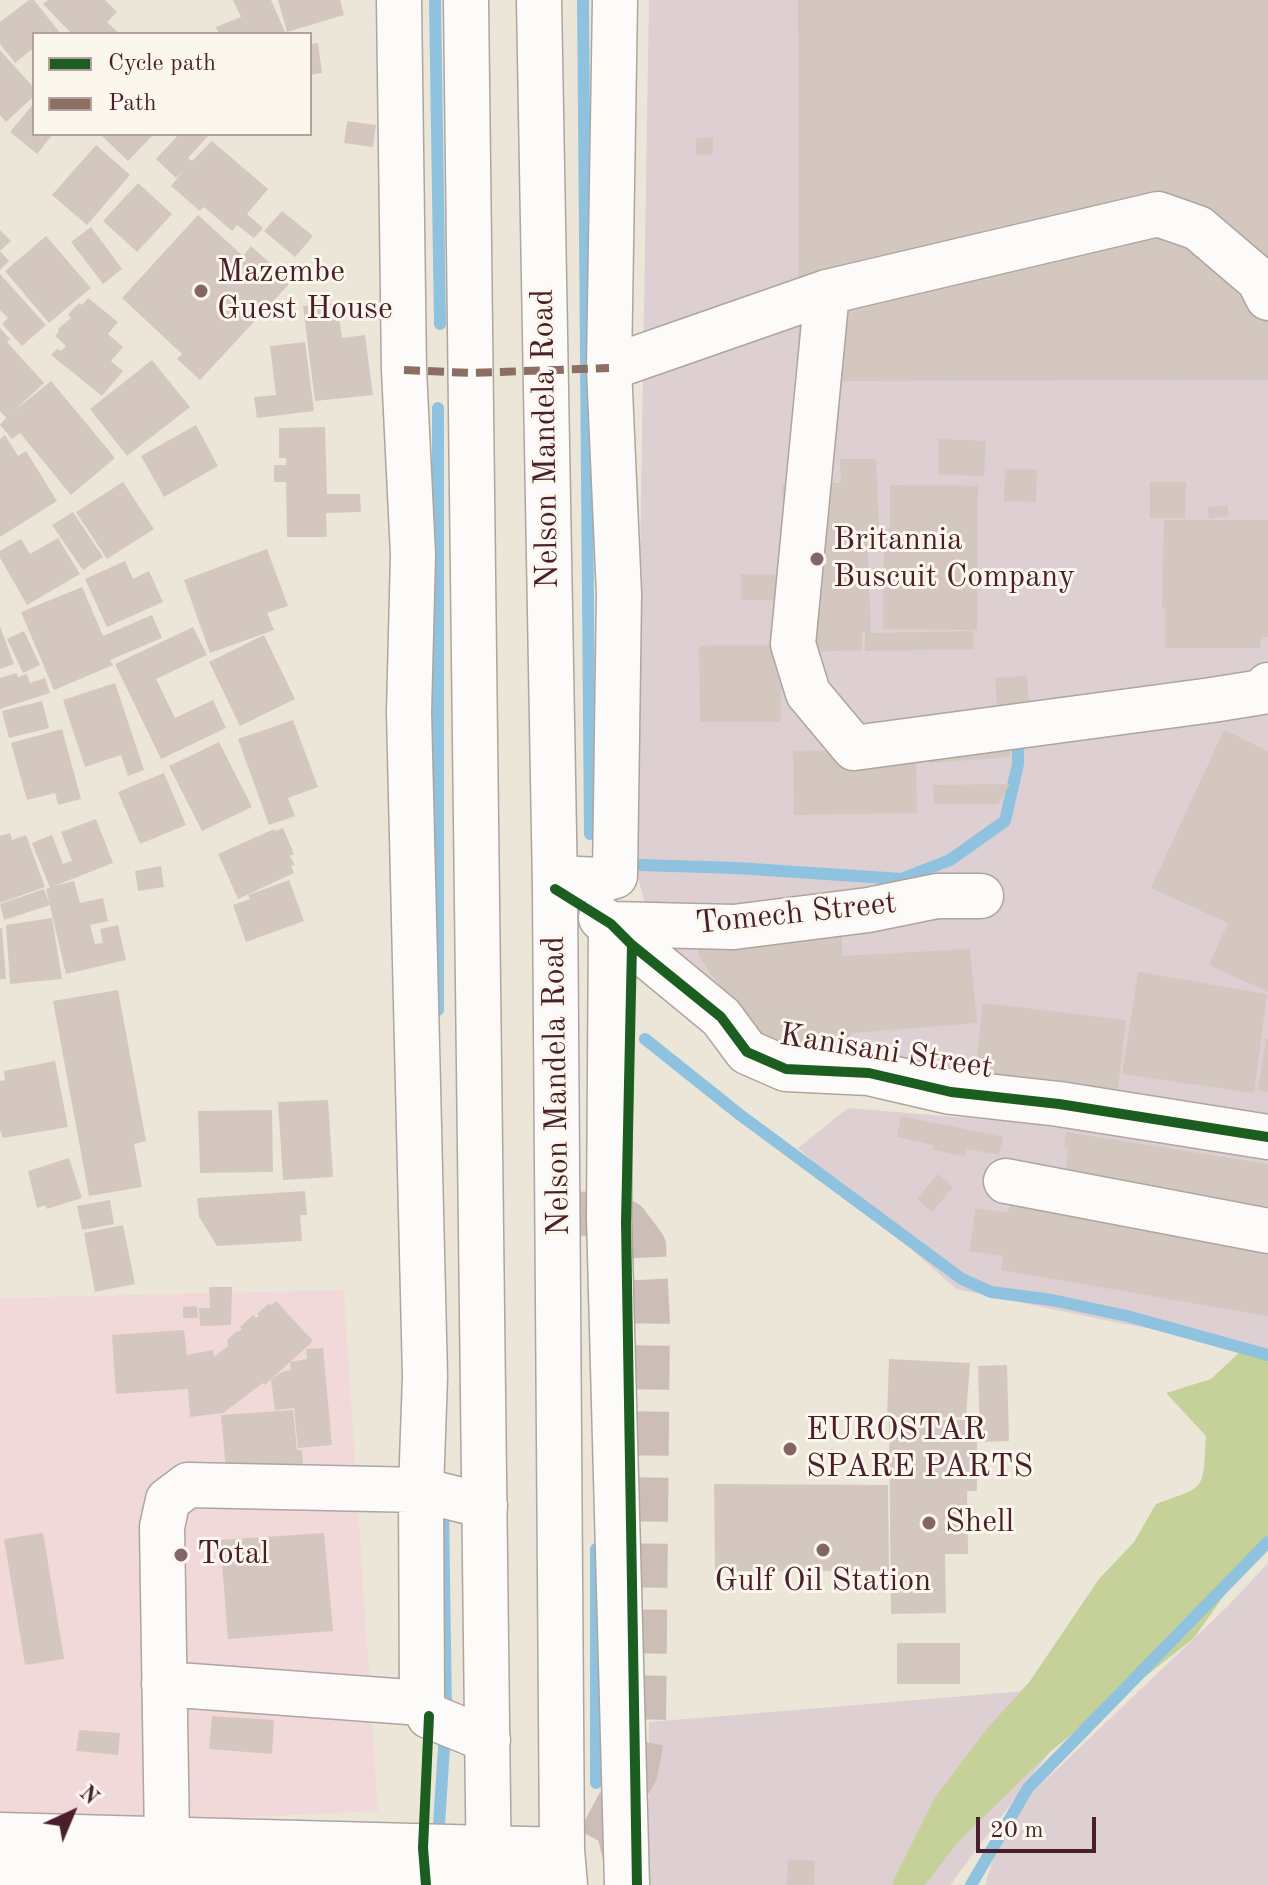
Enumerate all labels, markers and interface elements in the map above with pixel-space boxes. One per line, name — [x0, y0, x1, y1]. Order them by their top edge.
legend — [32, 32, 312, 136]
text: Cycle path — [108, 52, 216, 76]
text: Path — [108, 92, 157, 116]
place label: Mazembe Guest House — [217, 254, 393, 329]
marker: Mazembe Guest House — [192, 282, 210, 300]
street label: Nelson Mandela Road — [524, 289, 568, 589]
place label: Britannia Buscuit Company — [833, 522, 1075, 597]
marker: Britannia Buscuit Company — [808, 550, 826, 568]
street label: Tomech Street — [694, 884, 898, 944]
street label: Nelson Mandela Road — [535, 936, 579, 1236]
street label: Kanisani Street — [777, 1016, 995, 1088]
place label: EUROSTAR SPARE PARTS — [806, 1412, 1033, 1487]
marker: EUROSTAR SPARE PARTS — [781, 1440, 799, 1458]
place label: Shell — [945, 1504, 1014, 1542]
marker: Shell — [920, 1514, 938, 1532]
place label: Total — [197, 1536, 269, 1574]
marker: Gulf Oil Station — [814, 1541, 832, 1559]
marker: Total — [172, 1546, 190, 1564]
place label: Gulf Oil Station — [715, 1563, 931, 1601]
north arrow — [32, 1773, 112, 1853]
text: N — [75, 1782, 102, 1809]
scale bar — [980, 1801, 1100, 1851]
text: 20 m — [990, 1819, 1044, 1843]

